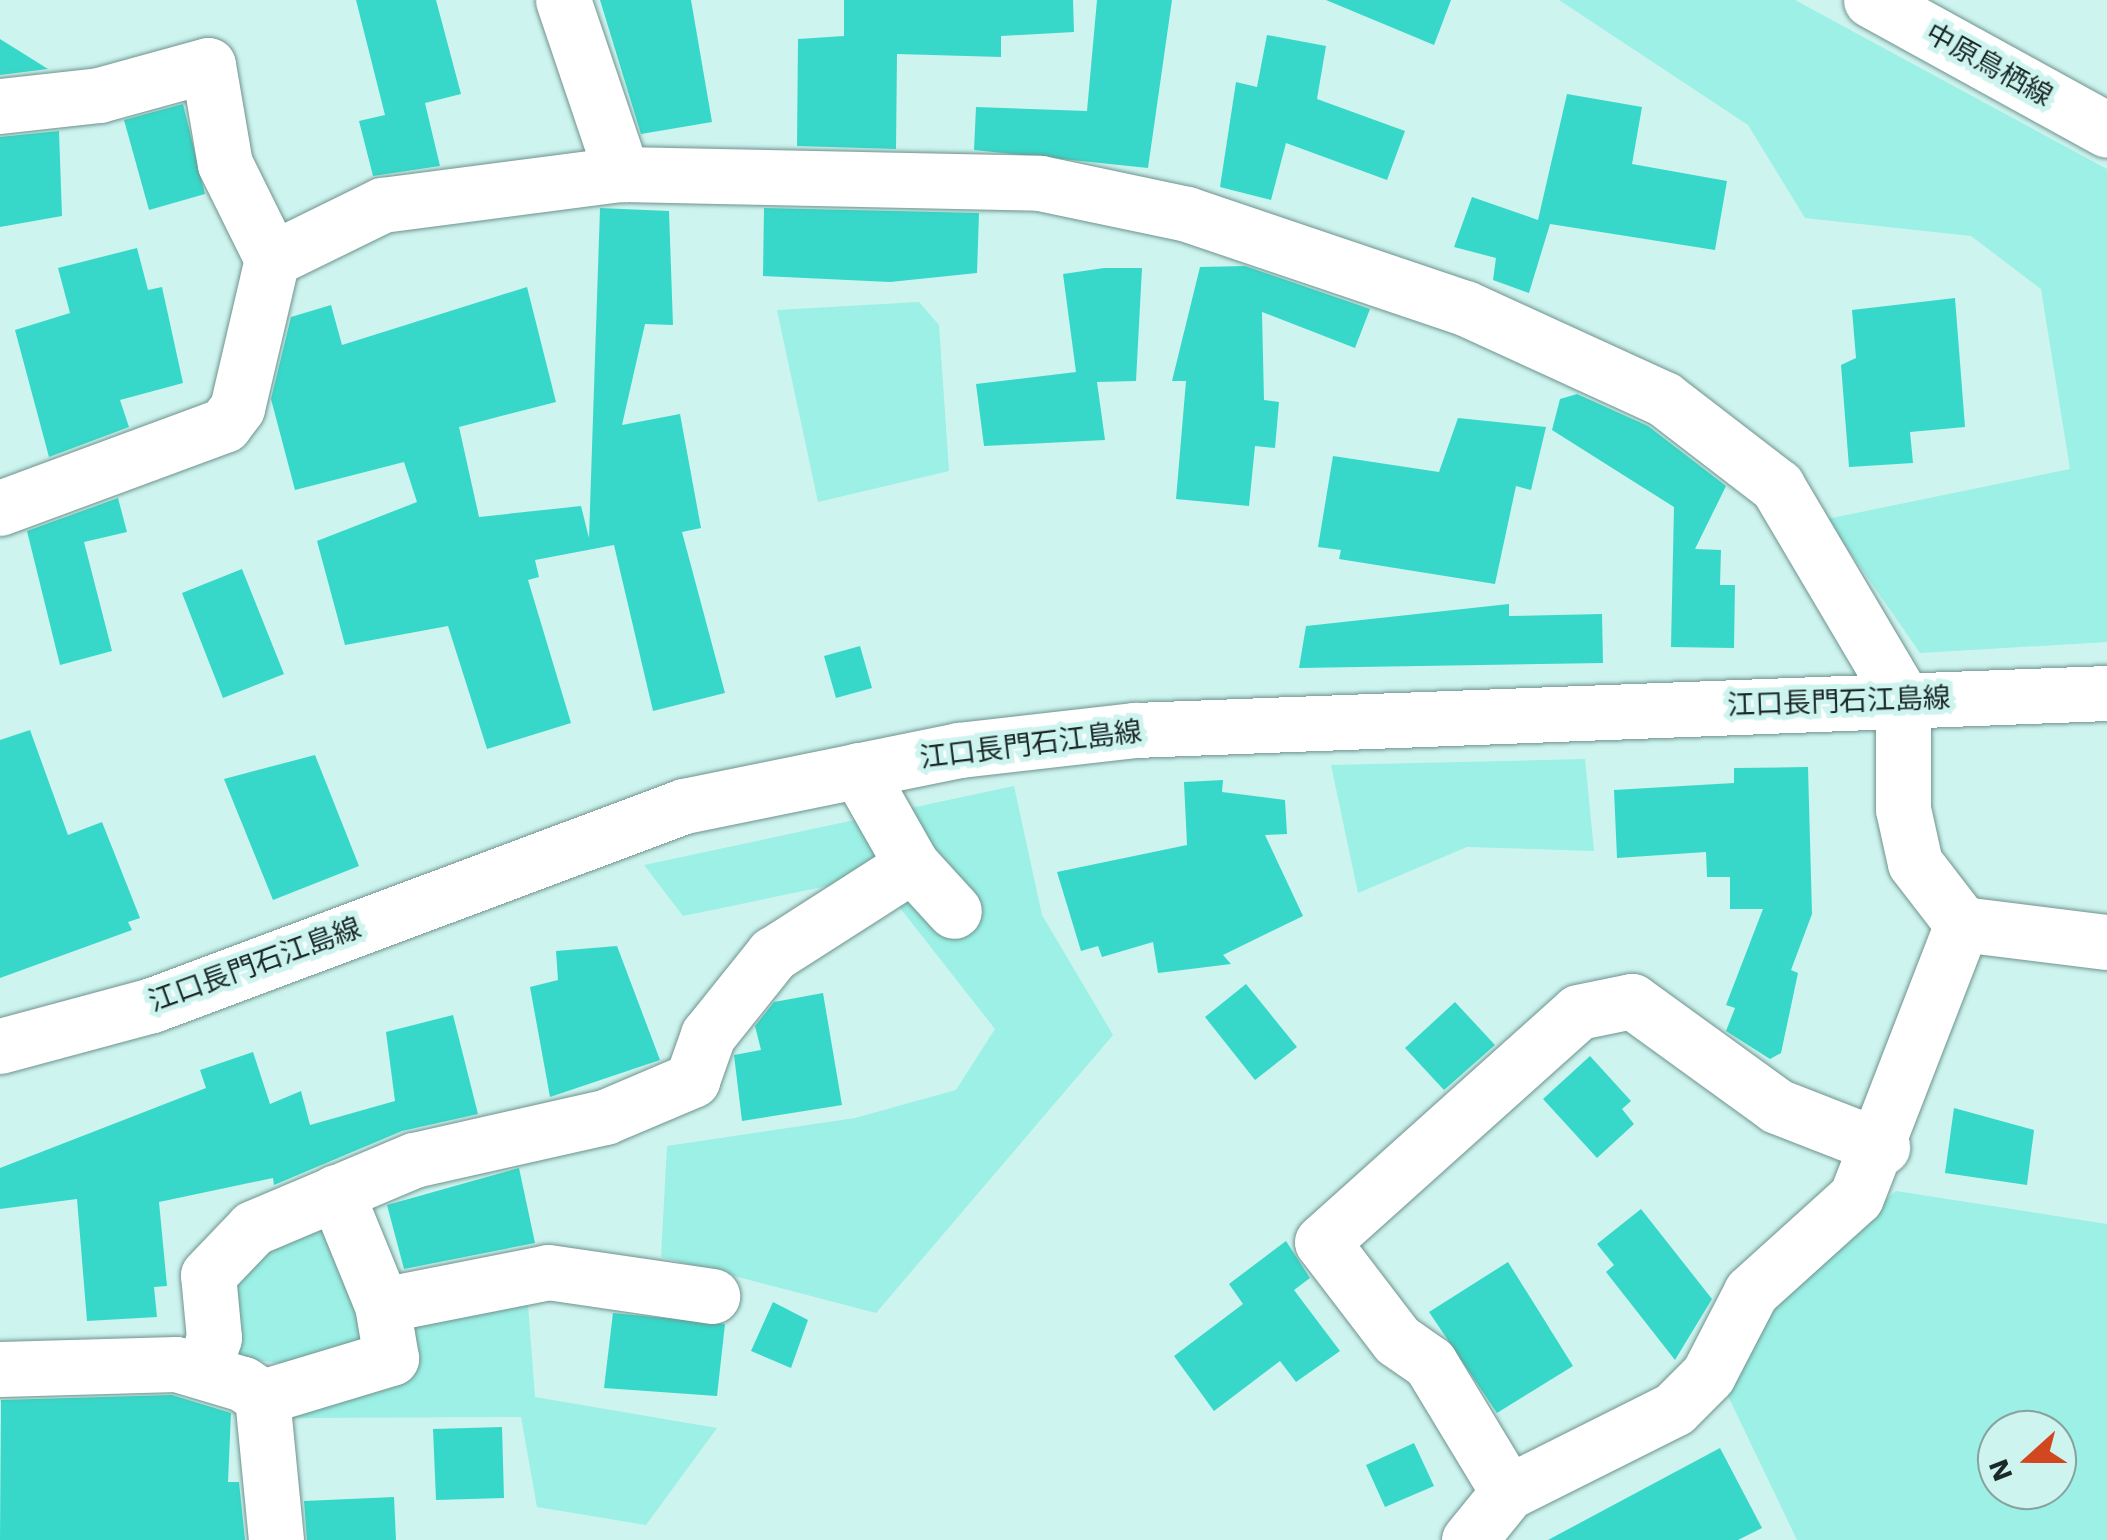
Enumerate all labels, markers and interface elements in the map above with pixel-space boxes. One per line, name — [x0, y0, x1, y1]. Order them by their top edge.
street label: 中原鳥栖線 — [1920, 16, 2058, 114]
street label: 江口長門石江島線 — [1726, 681, 1952, 723]
street label: 江口長門石江島線 — [918, 715, 1144, 775]
street label: 江口長門石江島線 — [144, 911, 366, 1019]
north arrow — [1977, 1410, 2077, 1510]
text: N — [1981, 1455, 2020, 1486]

